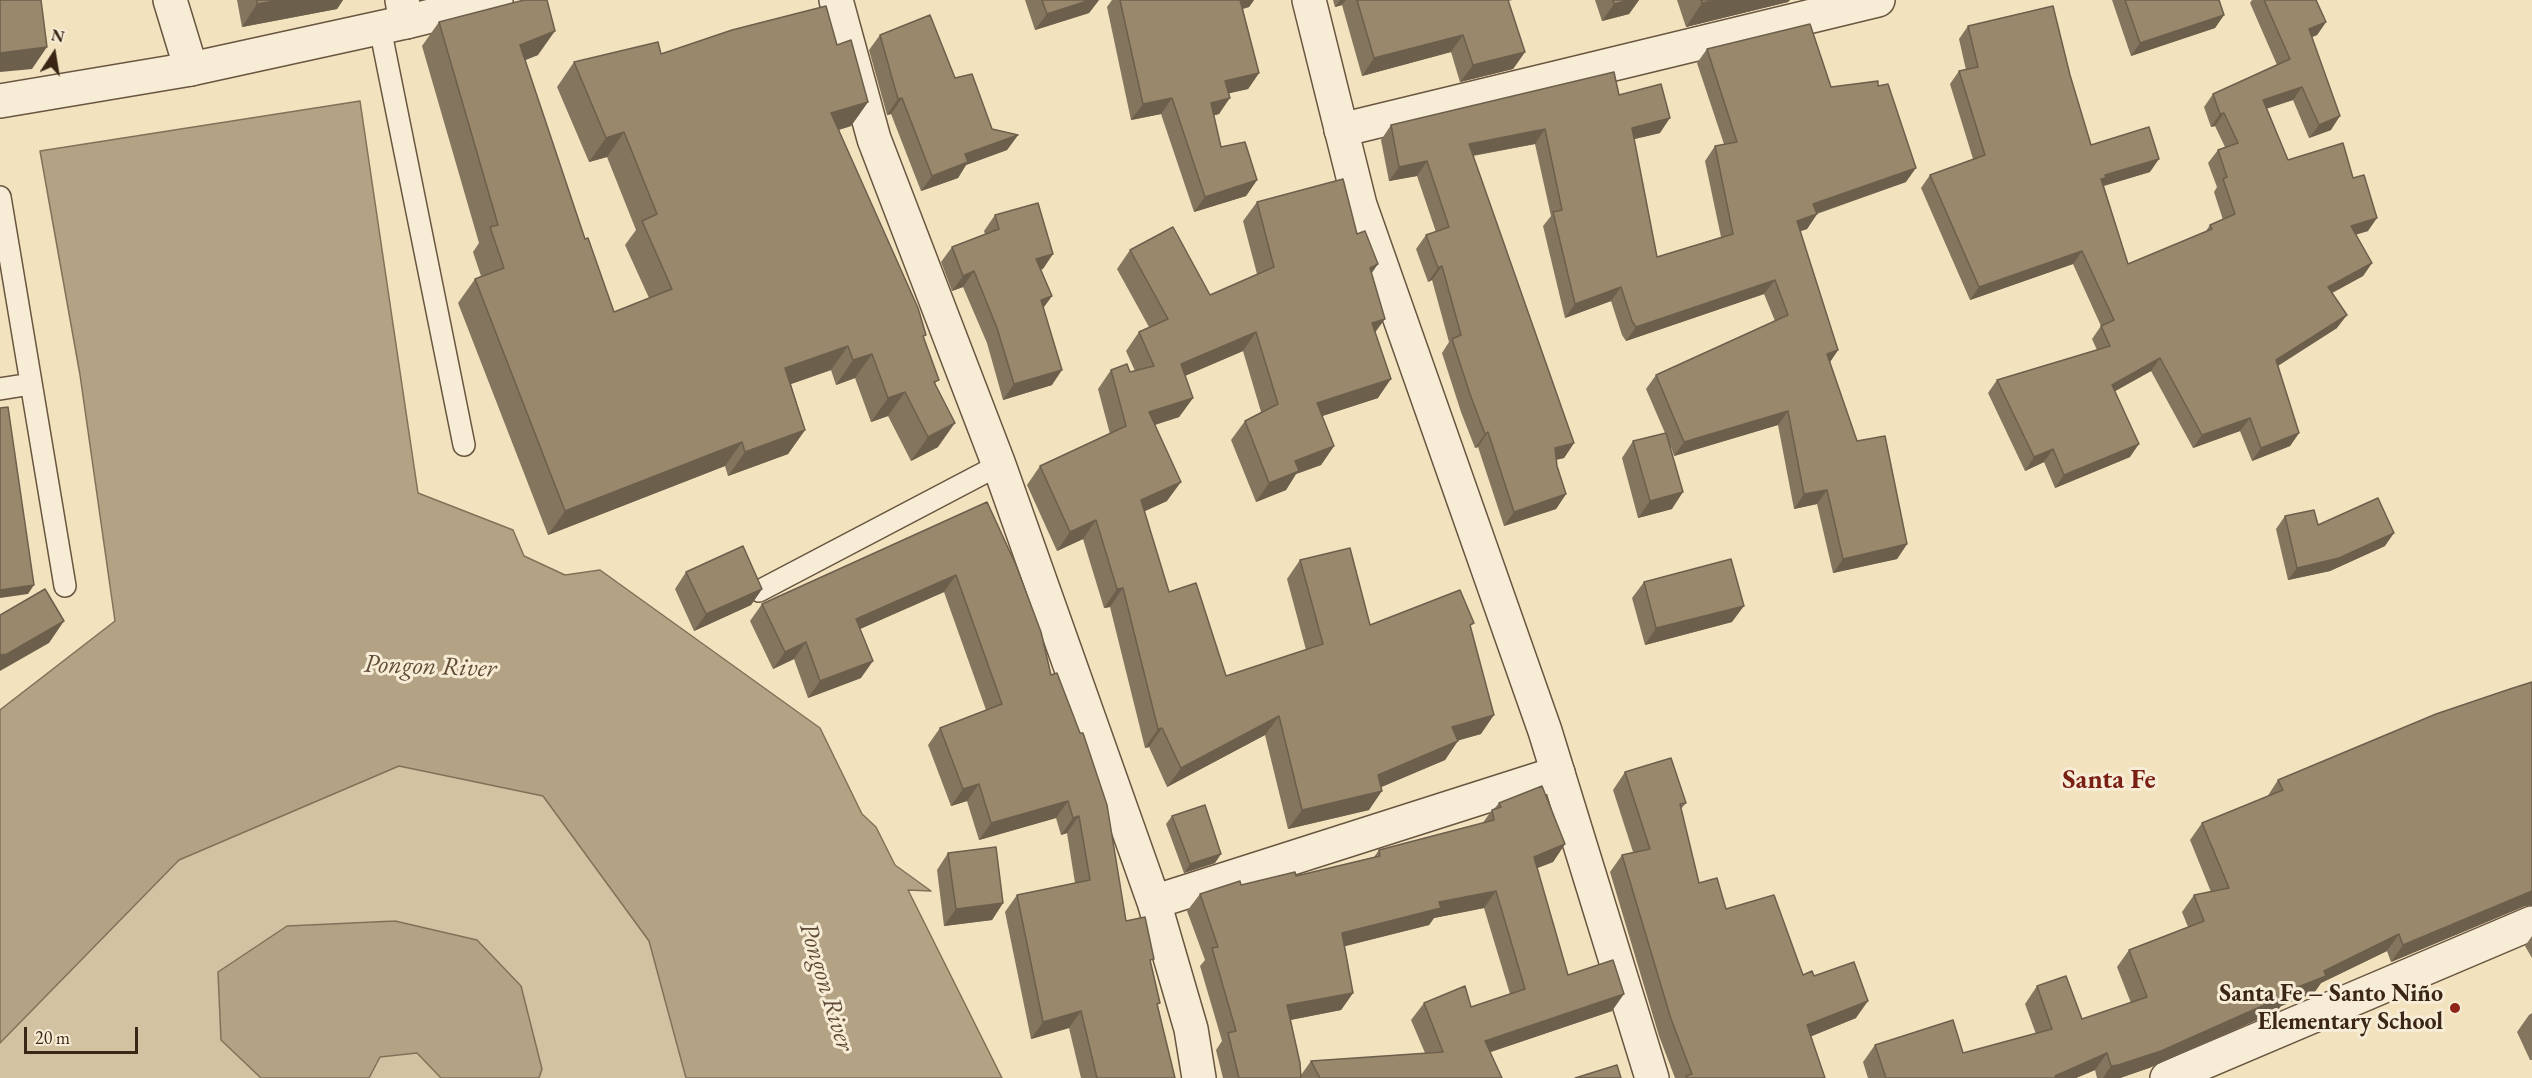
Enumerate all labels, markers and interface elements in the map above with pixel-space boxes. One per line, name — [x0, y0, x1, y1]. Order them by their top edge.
north arrow — [24, 24, 84, 84]
text: N — [49, 24, 66, 48]
water label: Pongon River — [363, 649, 497, 685]
district label: Santa Fe — [2062, 765, 2156, 797]
water label: Pongon River — [792, 919, 860, 1055]
place label: Santa Fe – Santo Niño Elementary School — [2219, 980, 2443, 1036]
marker: Santa Fe – Santo Niño Elementary School — [2448, 1001, 2462, 1015]
scale bar — [27, 1015, 141, 1053]
text: 20 m — [35, 1026, 70, 1049]

